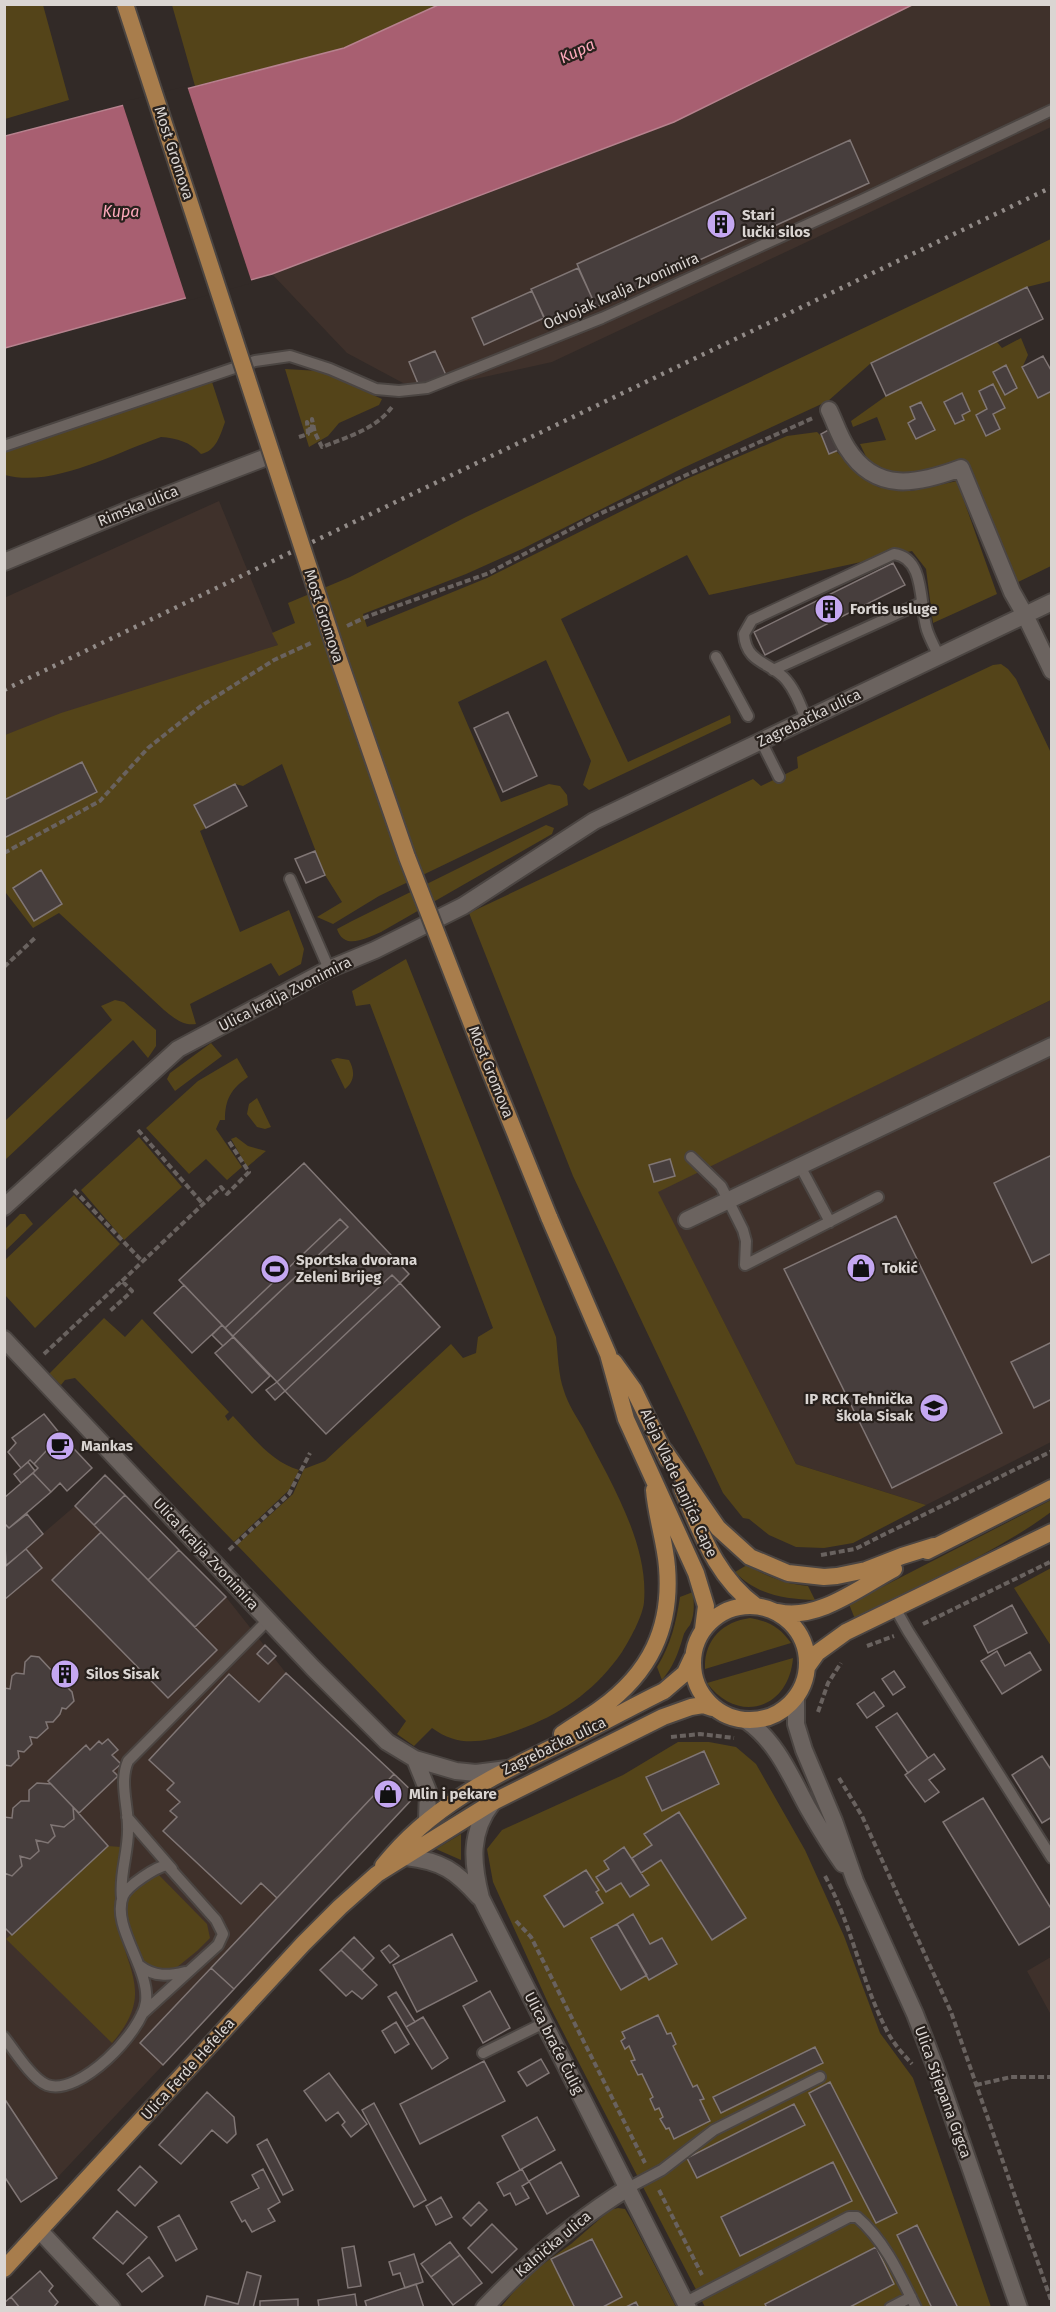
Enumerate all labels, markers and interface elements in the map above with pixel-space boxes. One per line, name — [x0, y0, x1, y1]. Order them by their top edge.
water label: Kupa — [556, 35, 598, 67]
street label: Most Gromova — [150, 104, 198, 202]
water label: Kupa — [103, 202, 139, 221]
place label: Stari lučki silos — [742, 206, 810, 241]
building icon: Stari lučki silos — [705, 208, 737, 240]
street label: Odvojak kralja Zvonimira — [540, 249, 702, 333]
street label: Rimska ulica — [95, 482, 181, 530]
street label: Most Gromova — [300, 567, 348, 665]
building icon: Fortis usluge — [813, 593, 845, 625]
place label: Fortis usluge — [850, 600, 937, 618]
street label: Zagrebačka ulica — [754, 685, 864, 751]
street label: Ulica kralja Zvonimira — [216, 953, 354, 1035]
street label: Most Gromova — [464, 1024, 518, 1120]
place label: Sportska dvorana Zeleni Brijeg — [296, 1251, 417, 1286]
shop icon: Tokić — [845, 1252, 877, 1284]
sports icon: Sportska dvorana Zeleni Brijeg — [259, 1253, 291, 1285]
place label: Tokić — [882, 1259, 919, 1277]
place label: IP RCK Tehnička škola Sisak — [805, 1390, 914, 1425]
school or university icon: IP RCK Tehnička škola Sisak — [918, 1392, 950, 1424]
street label: Aleja Vlade Janjića Cape — [637, 1406, 721, 1560]
cafe icon: Mankas — [44, 1430, 76, 1462]
place label: Mankas — [81, 1437, 133, 1455]
street label: Ulica kralja Zvonimira — [149, 1494, 263, 1614]
building icon: Silos Sisak — [49, 1658, 81, 1690]
place label: Silos Sisak — [86, 1665, 160, 1683]
street label: Zagrebačka ulica — [499, 1713, 609, 1779]
shop icon: Mlin i pekare — [372, 1778, 404, 1810]
place label: Mlin i pekare — [409, 1785, 497, 1803]
street label: Ulica braće Čulig — [520, 1989, 588, 2097]
street label: Ulica Ferde Hefelea — [137, 2014, 239, 2124]
street label: Ulica Stjepana Grgca — [911, 2023, 975, 2161]
street label: Kalnička ulica — [511, 2207, 595, 2281]

